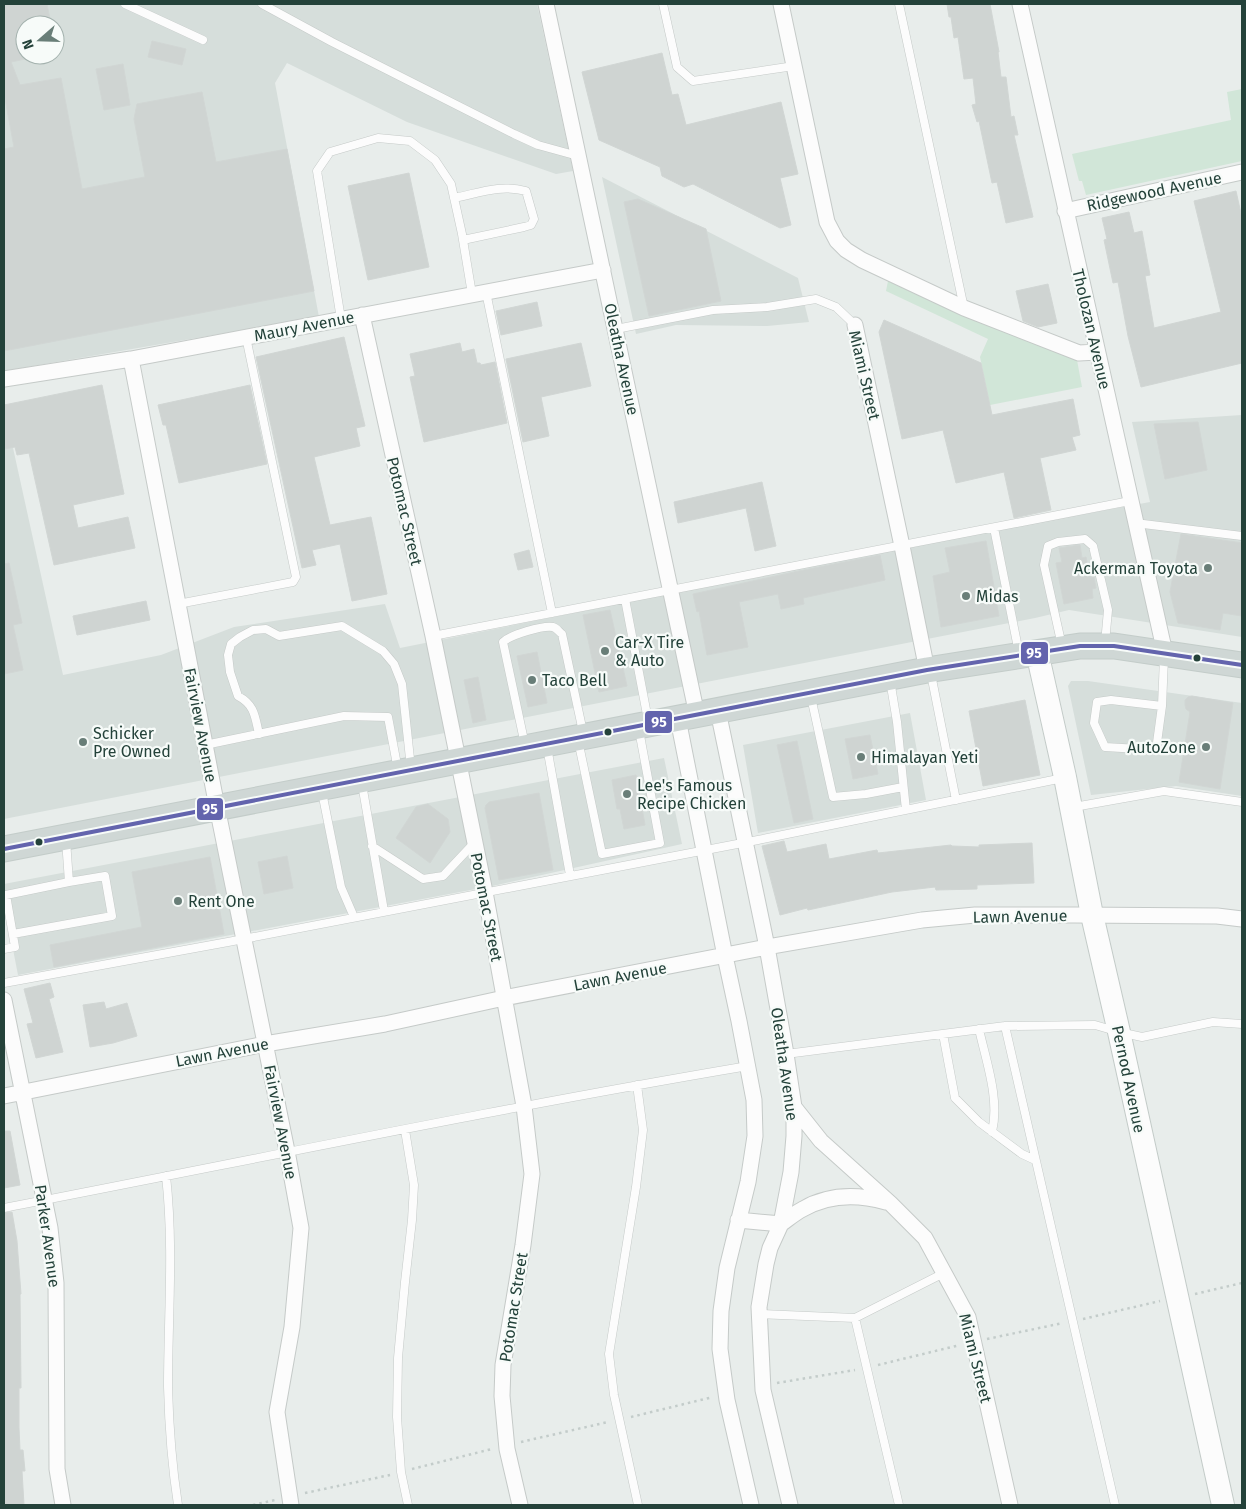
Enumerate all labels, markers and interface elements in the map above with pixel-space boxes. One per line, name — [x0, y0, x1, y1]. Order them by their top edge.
north arrow — [15, 15, 65, 65]
text: N — [19, 37, 38, 52]
street label: Ridgewood Avenue — [1085, 168, 1223, 215]
street label: Tholozan Avenue — [1068, 267, 1115, 391]
street label: Oleatha Avenue — [600, 301, 643, 417]
street label: Maury Avenue — [252, 307, 356, 346]
street label: Miami Street — [845, 328, 884, 422]
street label: Potomac Street — [383, 455, 426, 567]
place label: Ackerman Toyota — [1074, 559, 1198, 578]
marker: Ackerman Toyota — [1202, 562, 1214, 574]
place label: Midas — [976, 587, 1019, 606]
marker: Midas — [960, 590, 972, 602]
place label: Car-X Tire & Auto — [615, 633, 684, 670]
line badge: 95 — [1020, 641, 1049, 665]
marker: Car-X Tire & Auto — [599, 645, 611, 657]
text: 95 — [1026, 645, 1042, 662]
unlabelled marker — [1192, 653, 1202, 663]
street label: Fairview Avenue — [180, 666, 221, 784]
place label: Taco Bell — [542, 671, 607, 690]
marker: Taco Bell — [526, 674, 538, 686]
line badge: 95 — [644, 710, 673, 734]
text: 95 — [651, 714, 667, 731]
place label: Schicker Pre Owned — [93, 724, 171, 761]
unlabelled marker — [603, 727, 613, 737]
marker: Schicker Pre Owned — [77, 736, 89, 748]
place label: AutoZone — [1127, 738, 1196, 757]
marker: AutoZone — [1200, 741, 1212, 753]
place label: Himalayan Yeti — [871, 748, 979, 767]
marker: Himalayan Yeti — [855, 751, 867, 763]
place label: Lee's Famous Recipe Chicken — [637, 776, 746, 813]
marker: Lee's Famous Recipe Chicken — [621, 788, 633, 800]
line badge: 95 — [196, 797, 224, 821]
text: 95 — [202, 801, 218, 818]
unlabelled marker — [34, 837, 44, 847]
street label: Potomac Street — [467, 851, 506, 963]
place label: Rent One — [188, 892, 255, 911]
marker: Rent One — [172, 895, 184, 907]
street label: Lawn Avenue — [973, 906, 1067, 927]
street label: Lawn Avenue — [572, 958, 668, 995]
street label: Oleatha Avenue — [767, 1006, 802, 1122]
street label: Pernod Avenue — [1108, 1024, 1149, 1135]
street label: Lawn Avenue — [174, 1034, 270, 1071]
street label: Fairview Avenue — [260, 1063, 301, 1181]
street label: Parker Avenue — [31, 1183, 64, 1289]
street label: Potomac Street — [495, 1251, 532, 1363]
street label: Miami Street — [955, 1311, 996, 1405]

